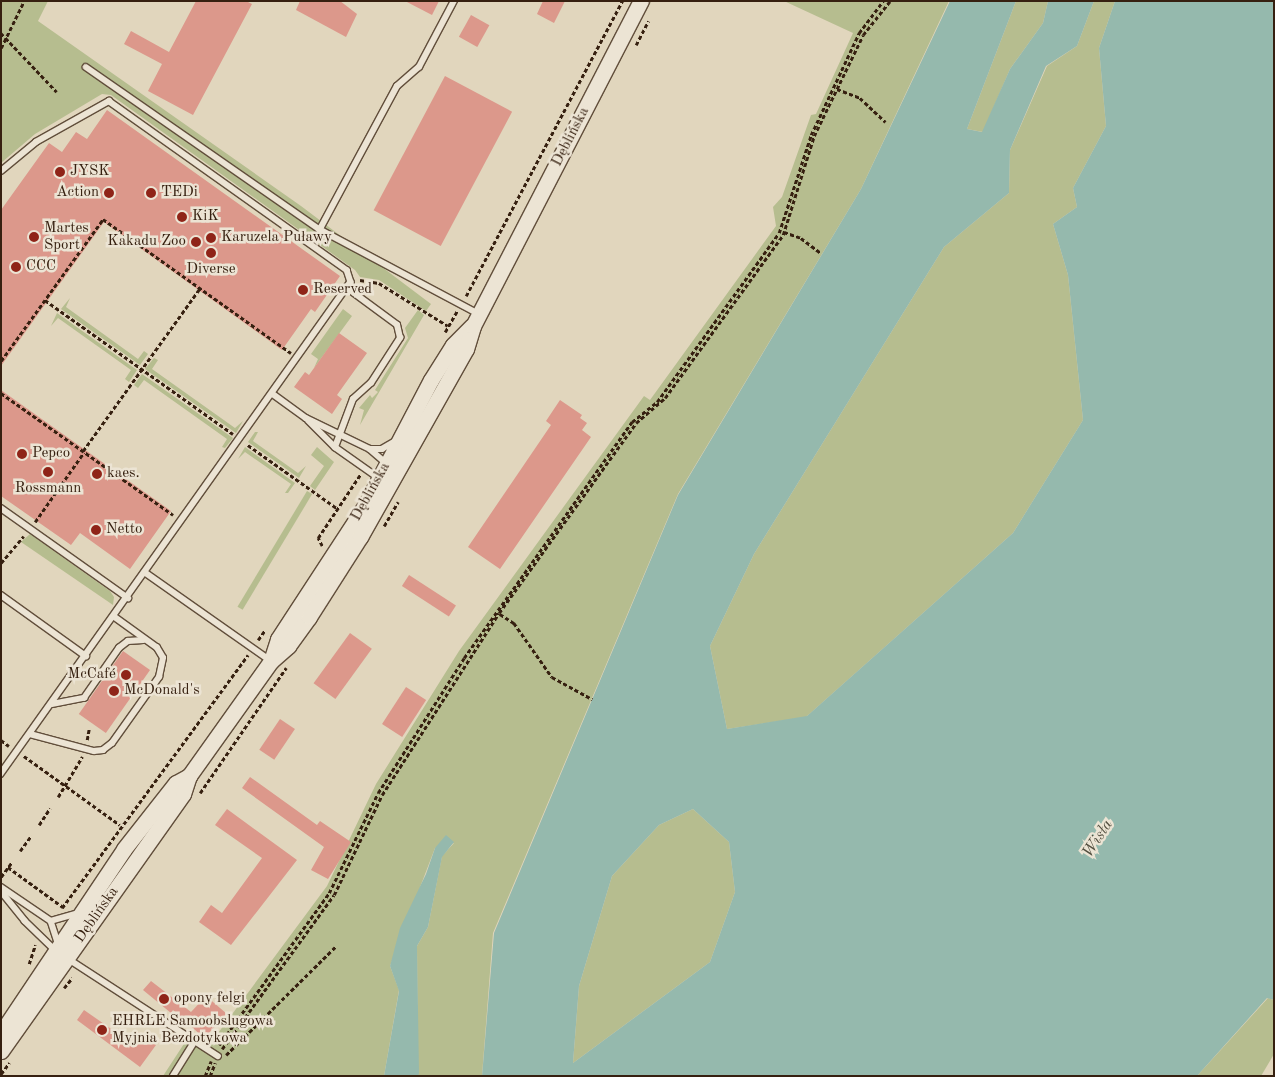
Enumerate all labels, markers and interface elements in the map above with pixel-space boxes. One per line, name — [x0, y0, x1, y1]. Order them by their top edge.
street label: Dęblińska — [548, 104, 594, 170]
place label: JYSK — [70, 163, 110, 181]
marker: JYSK — [54, 166, 66, 178]
place label: Action — [56, 184, 99, 202]
place label: TEDi — [161, 184, 198, 202]
marker: Action — [103, 187, 115, 199]
marker: TEDi — [145, 187, 157, 199]
place label: KiK — [192, 208, 219, 226]
marker: KiK — [176, 211, 188, 223]
place label: Martes Sport — [44, 219, 89, 254]
place label: Karuzela Puławy — [221, 229, 332, 247]
marker: Martes Sport — [28, 231, 40, 243]
marker: Karuzela Puławy — [205, 232, 217, 244]
place label: Kakadu Zoo — [107, 233, 186, 251]
marker: Kakadu Zoo — [190, 236, 202, 248]
marker: Diverse — [205, 247, 217, 259]
place label: CCC — [26, 258, 56, 276]
marker: CCC — [10, 261, 22, 273]
place label: Diverse — [186, 261, 236, 279]
place label: Reserved — [313, 281, 372, 299]
marker: Reserved — [297, 284, 309, 296]
place label: Pepco — [32, 445, 70, 463]
marker: Pepco — [16, 448, 28, 460]
street label: Dęblińska — [348, 460, 394, 524]
place label: kaes. — [107, 465, 140, 483]
marker: Rossmann — [42, 466, 54, 478]
marker: kaes. — [91, 468, 103, 480]
place label: Rossmann — [15, 480, 81, 498]
place label: Netto — [106, 521, 142, 539]
marker: Netto — [90, 524, 102, 536]
place label: McCafé — [68, 666, 116, 684]
marker: McCafé — [120, 669, 132, 681]
place label: McDonald's — [124, 682, 200, 700]
marker: McDonald's — [108, 685, 120, 697]
water label: Wisła — [1079, 816, 1117, 862]
street label: Dęblińska — [71, 884, 123, 946]
place label: opony felgi — [174, 990, 245, 1008]
marker: opony felgi — [158, 993, 170, 1005]
place label: EHRLE Samoobslugowa Myjnia Bezdotykowa — [112, 1012, 273, 1047]
marker: EHRLE Samoobslugowa Myjnia Bezdotykowa — [96, 1024, 108, 1036]

